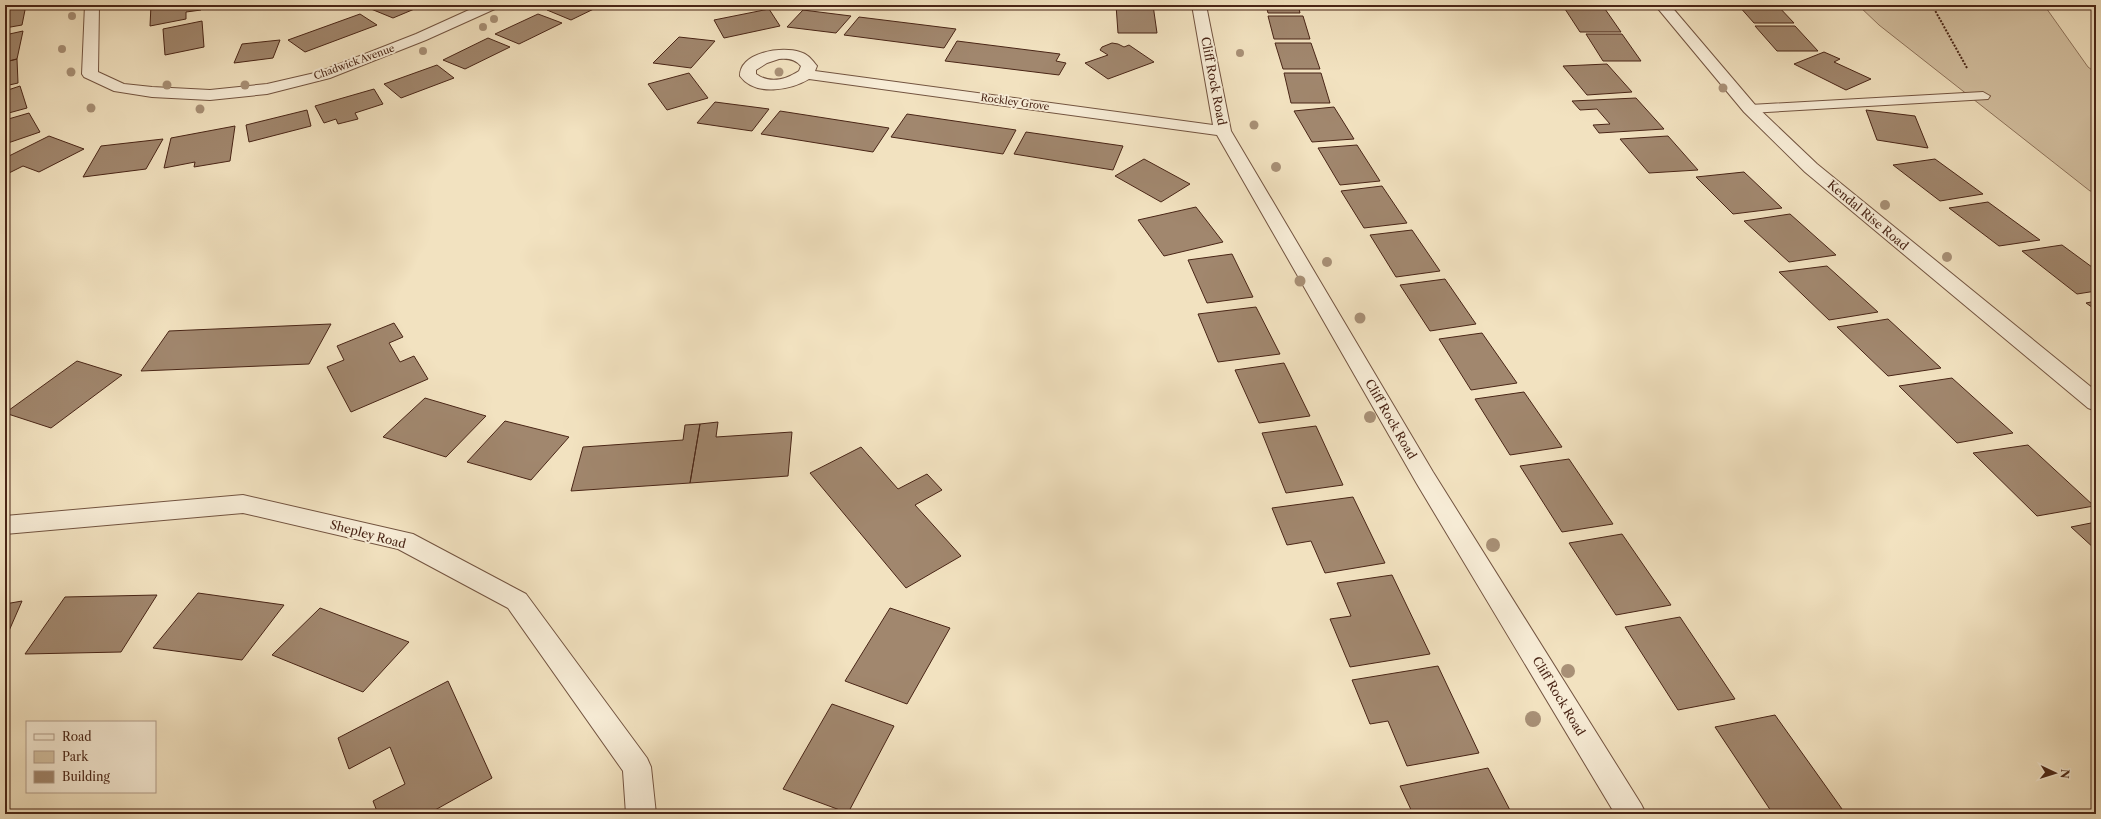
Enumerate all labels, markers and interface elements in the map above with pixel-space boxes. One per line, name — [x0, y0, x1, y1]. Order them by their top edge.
street label: Cliff Rock Road — [1198, 35, 1230, 127]
street label: Chadwick Avenue — [312, 41, 397, 83]
street label: Rockley Grove — [980, 91, 1051, 113]
street label: Kendal Rise Road — [1825, 177, 1912, 254]
street label: Cliff Rock Road — [1362, 376, 1420, 462]
street label: Shepley Road — [328, 517, 408, 552]
street label: Cliff Rock Road — [1529, 654, 1589, 739]
legend — [26, 721, 156, 793]
text: Road — [62, 729, 92, 744]
text: Park — [62, 749, 89, 764]
north arrow — [2035, 753, 2075, 793]
text: N — [2058, 768, 2072, 779]
text: Building — [62, 769, 110, 784]

